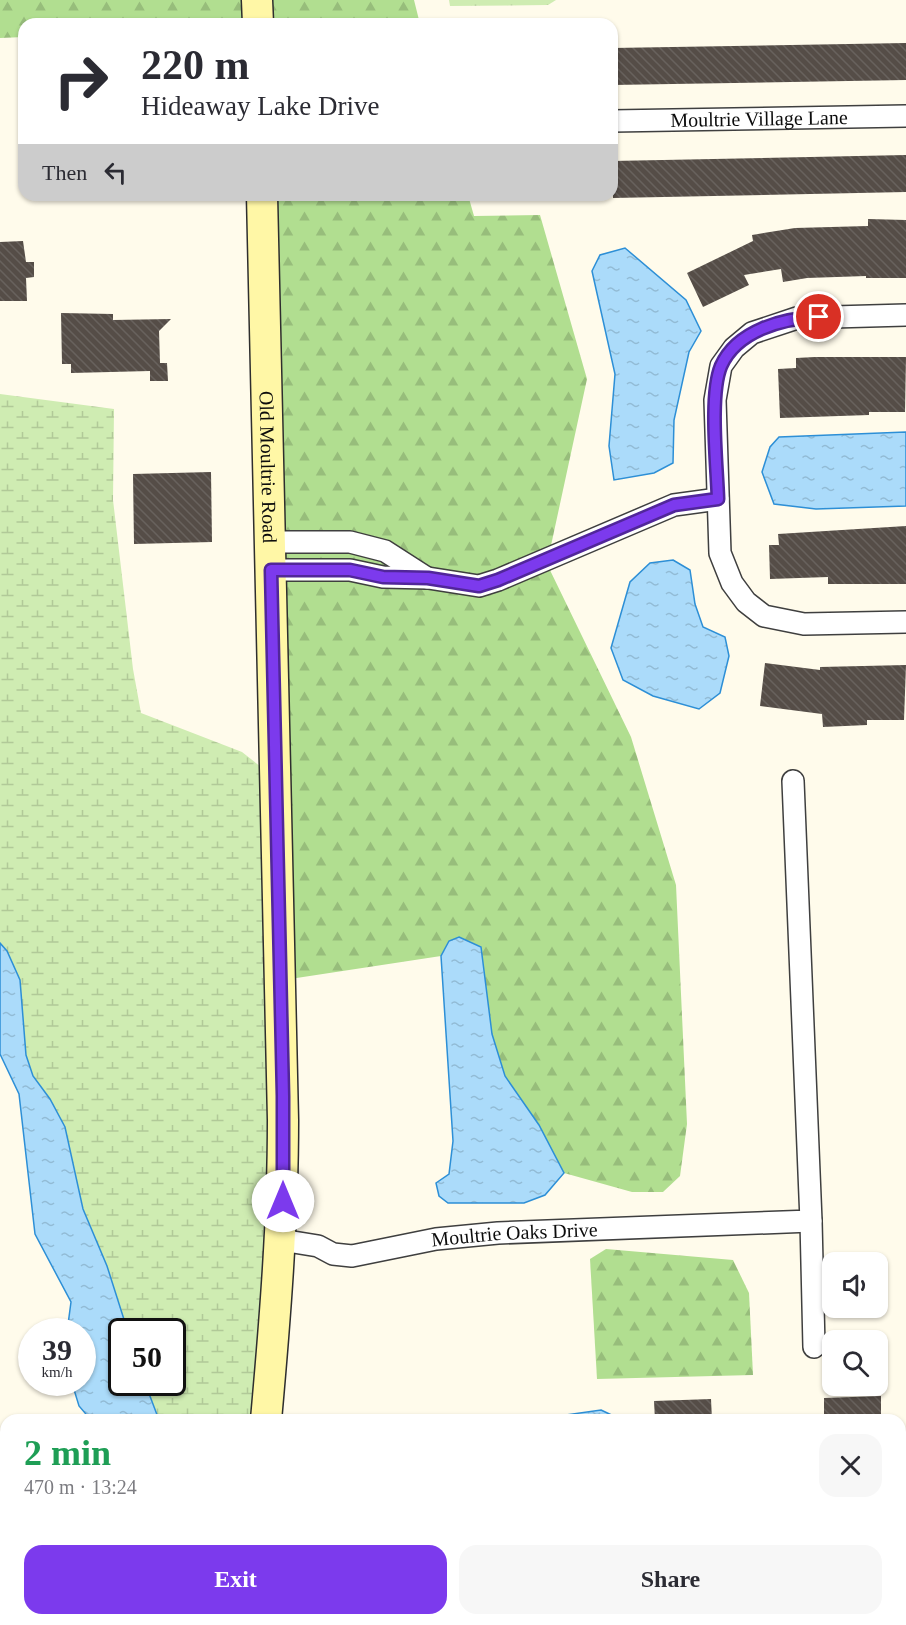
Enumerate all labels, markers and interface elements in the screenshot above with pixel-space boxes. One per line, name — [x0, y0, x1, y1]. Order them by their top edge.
icon: right — [42, 42, 120, 120]
text: 220 m — [141, 42, 250, 88]
text: Hideaway Lake Drive — [141, 91, 379, 121]
street label: Moultrie Village Lane — [670, 106, 848, 131]
icon: left — [99, 156, 132, 189]
text: Then — [42, 160, 87, 185]
pin — [793, 291, 844, 342]
icon: arrive — [802, 300, 835, 333]
street label: Old Moultrie Road — [255, 391, 281, 543]
position arrow — [251, 1169, 315, 1233]
street label: Moultrie Oaks Drive — [430, 1218, 598, 1250]
map controls — [822, 1252, 888, 1396]
button: sound — [822, 1252, 888, 1318]
speed limit sign: 50 — [108, 1318, 186, 1396]
button: search — [822, 1330, 888, 1396]
text: 39 — [42, 1333, 72, 1366]
text: km/h — [42, 1364, 72, 1380]
text: 2 min — [24, 1433, 111, 1473]
button: close — [819, 1434, 882, 1497]
text: 470 m · 13:24 — [24, 1476, 137, 1498]
button: Exit — [24, 1545, 447, 1614]
button: Share — [459, 1545, 882, 1614]

